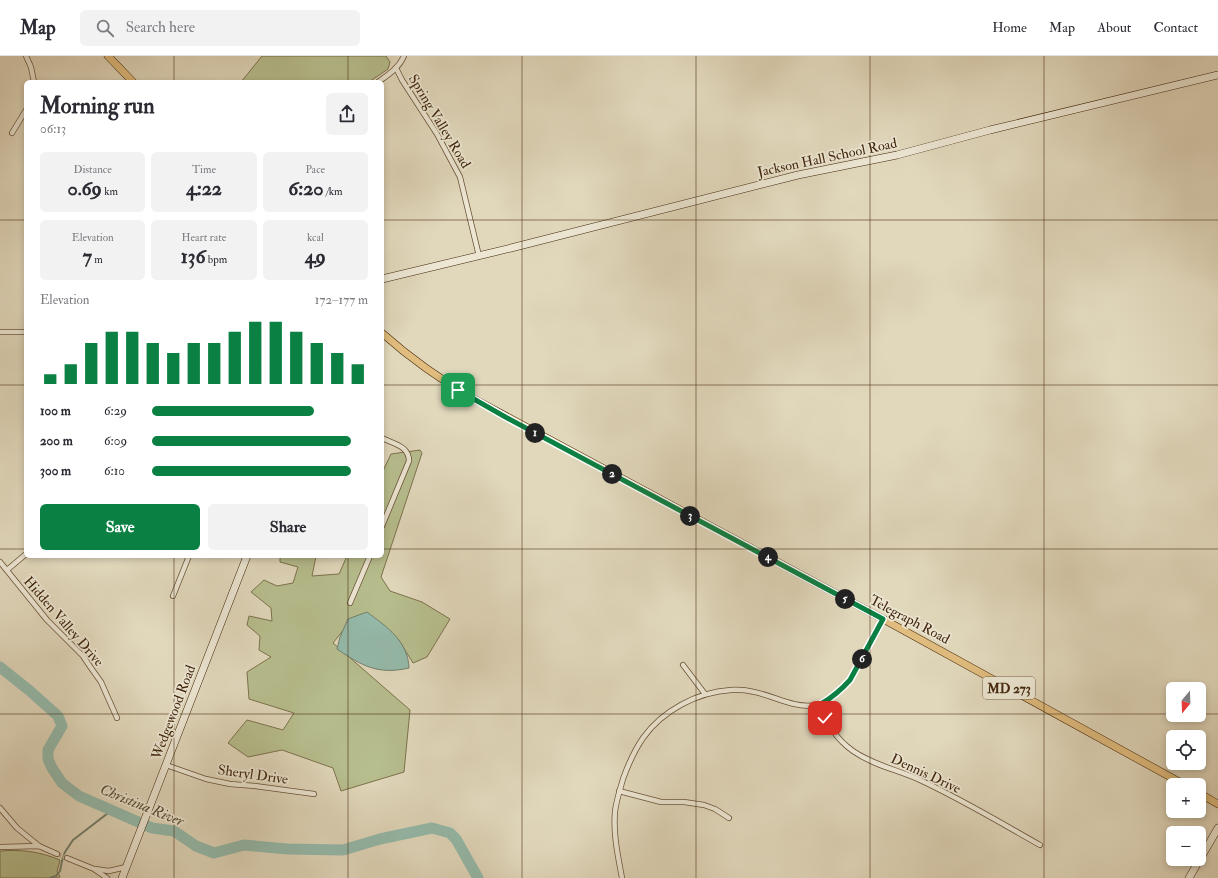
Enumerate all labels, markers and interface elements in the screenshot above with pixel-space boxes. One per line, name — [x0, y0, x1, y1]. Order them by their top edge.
search box — [80, 10, 360, 46]
text: Map — [20, 16, 56, 40]
icon: search — [94, 17, 116, 39]
text: Search here — [126, 18, 195, 37]
text: Home — [992, 19, 1027, 36]
text: Map — [1049, 19, 1075, 36]
text: About — [1097, 19, 1131, 36]
text: Contact — [1153, 19, 1198, 36]
street label: Spring Valley Road — [404, 71, 474, 172]
text: Morning run — [40, 92, 155, 120]
button: share — [326, 93, 368, 135]
text: 06:13 — [40, 121, 66, 137]
street label: Jackson Hall School Road — [755, 134, 899, 181]
text: Distance — [73, 163, 112, 176]
text: Time — [192, 163, 216, 176]
text: Pace — [305, 163, 325, 176]
text: 0.69 — [67, 176, 102, 201]
text: 4:22 — [186, 176, 222, 201]
text: 6:20 — [288, 176, 324, 201]
text: km — [102, 185, 118, 198]
text: /km — [324, 185, 343, 198]
text: Elevation — [72, 231, 114, 244]
text: Heart rate — [182, 231, 226, 244]
text: kcal — [307, 231, 324, 244]
text: 7 — [83, 244, 92, 269]
text: 136 — [181, 244, 206, 269]
text: 49 — [305, 244, 326, 269]
text: m — [92, 253, 103, 266]
text: bpm — [206, 253, 227, 266]
text: Elevation — [40, 292, 90, 308]
text: 172–177 m — [315, 292, 368, 308]
pin — [441, 373, 475, 407]
icon: arrive — [447, 379, 469, 401]
text: 100 m — [40, 403, 71, 419]
text: 6:29 — [104, 403, 127, 419]
pin: 1 — [525, 423, 545, 443]
text: 1 — [533, 426, 537, 439]
text: 200 m — [40, 433, 73, 449]
text: 6:09 — [104, 433, 127, 449]
text: 300 m — [40, 463, 71, 479]
text: 6:10 — [104, 463, 125, 479]
pin: 2 — [602, 464, 622, 484]
text: 2 — [609, 467, 615, 480]
button: Save — [40, 504, 200, 550]
button: Share — [208, 504, 368, 550]
pin: 3 — [680, 506, 700, 526]
text: 3 — [688, 509, 692, 522]
pin: 4 — [758, 547, 778, 567]
text: 4 — [765, 550, 771, 563]
street label: Hidden Valley Drive — [19, 573, 107, 671]
pin: 5 — [835, 589, 855, 609]
street label: Telegraph Road — [866, 591, 953, 649]
text: 5 — [843, 592, 847, 605]
pin: 6 — [852, 649, 872, 669]
text: 6 — [859, 652, 865, 665]
street label: Wedgewood Road — [147, 663, 199, 763]
road number: MD 273 — [983, 677, 1035, 699]
north arrow — [1166, 682, 1206, 722]
map controls — [1166, 682, 1206, 866]
pin — [808, 701, 842, 735]
icon: check — [814, 707, 836, 729]
button: locate — [1166, 730, 1206, 770]
street label: Dennis Drive — [888, 750, 964, 797]
street label: Sheryl Drive — [217, 761, 289, 789]
button: + — [1166, 778, 1206, 818]
water label: Christina River — [97, 780, 188, 831]
button: − — [1166, 826, 1206, 866]

